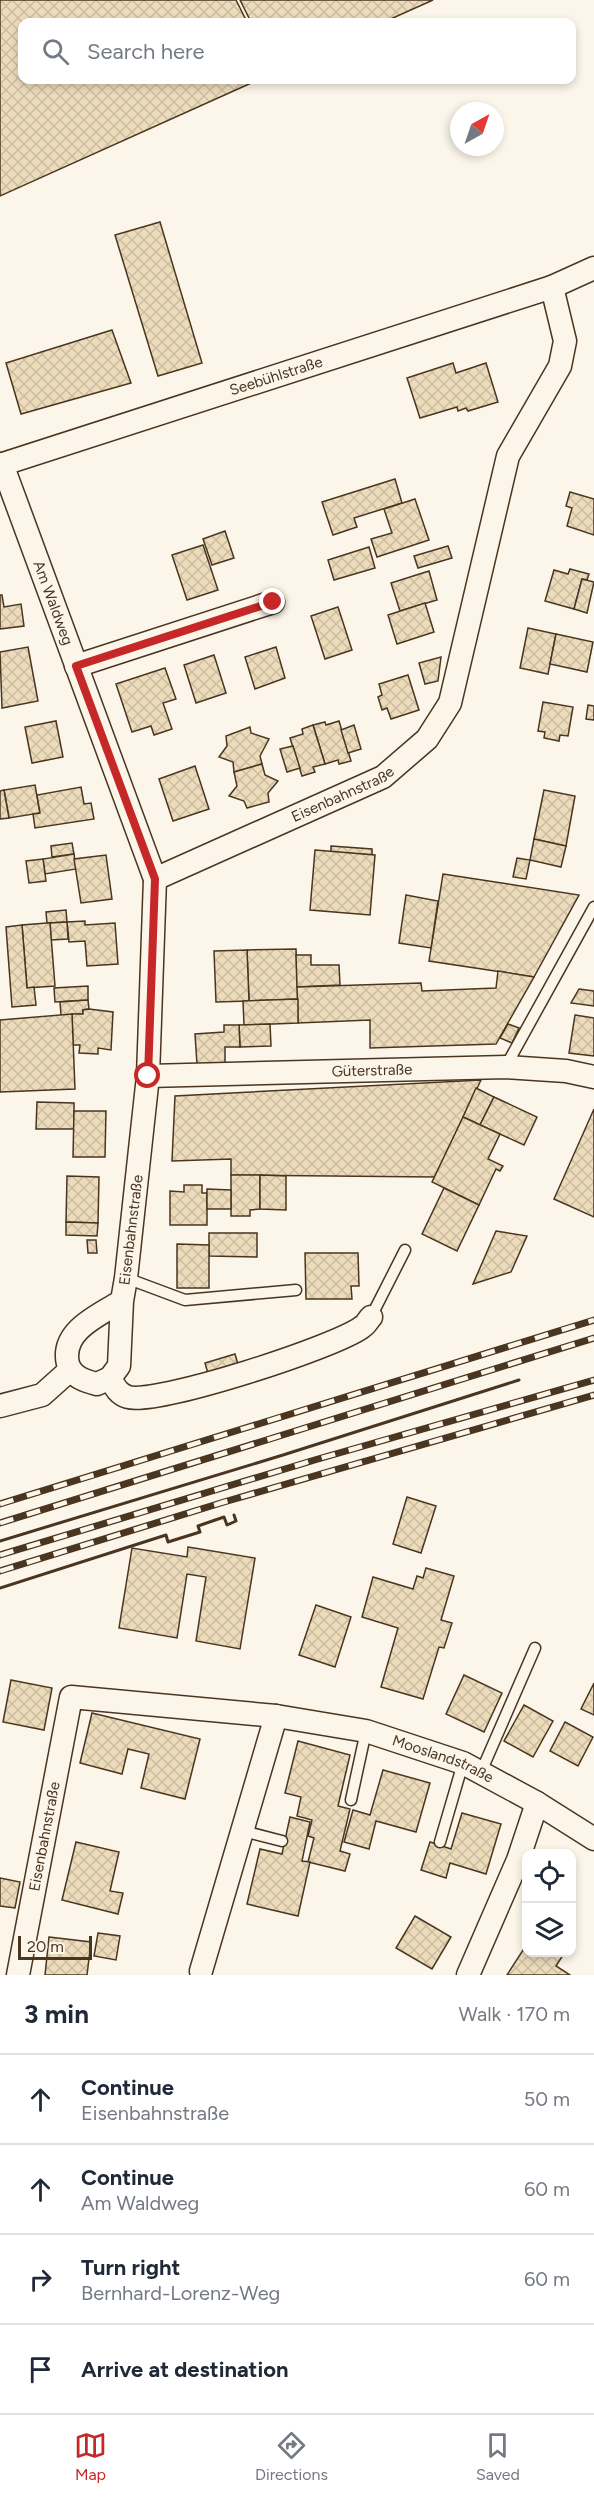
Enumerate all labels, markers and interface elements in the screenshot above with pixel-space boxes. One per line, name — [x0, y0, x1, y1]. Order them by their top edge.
search box — [18, 18, 576, 84]
icon: search — [39, 35, 72, 68]
text: Search here — [87, 38, 205, 65]
north arrow — [450, 102, 504, 156]
street label: Seebühlstraße — [227, 353, 325, 399]
street label: Am Waldweg — [29, 558, 77, 648]
route end — [259, 588, 285, 614]
street label: Eisenbahnstraße — [289, 762, 398, 826]
street label: Güterstraße — [331, 1060, 413, 1080]
route start — [134, 1062, 160, 1088]
street label: Eisenbahnstraße — [115, 1174, 147, 1286]
street label: Mooslandstraße — [390, 1731, 497, 1787]
street label: Eisenbahnstraße — [25, 1780, 64, 1893]
map controls — [522, 1849, 576, 1957]
button: locate — [522, 1849, 576, 1903]
button: layers — [522, 1903, 576, 1957]
scale bar — [18, 1933, 92, 1960]
text: 20 m — [27, 1937, 64, 1956]
text: 3 min — [24, 1998, 89, 2030]
text: Walk · 170 m — [459, 2002, 570, 2026]
text: Continue — [81, 2074, 174, 2101]
icon: ahead — [24, 2083, 57, 2116]
text: 50 m — [524, 2087, 570, 2111]
text: Eisenbahnstraße — [81, 2101, 229, 2125]
text: Continue — [81, 2164, 174, 2191]
icon: ahead — [24, 2173, 57, 2206]
text: 60 m — [524, 2177, 570, 2201]
text: Am Waldweg — [81, 2191, 199, 2215]
text: Turn right — [81, 2254, 180, 2281]
icon: right — [24, 2263, 57, 2296]
text: 60 m — [524, 2267, 570, 2291]
text: Bernhard-Lorenz-Weg — [81, 2281, 280, 2305]
icon: arrive — [24, 2353, 57, 2386]
text: Arrive at destination — [81, 2356, 289, 2383]
tab: Map — [74, 2429, 107, 2484]
tab: Directions — [255, 2429, 328, 2484]
tab: Saved — [476, 2429, 520, 2484]

